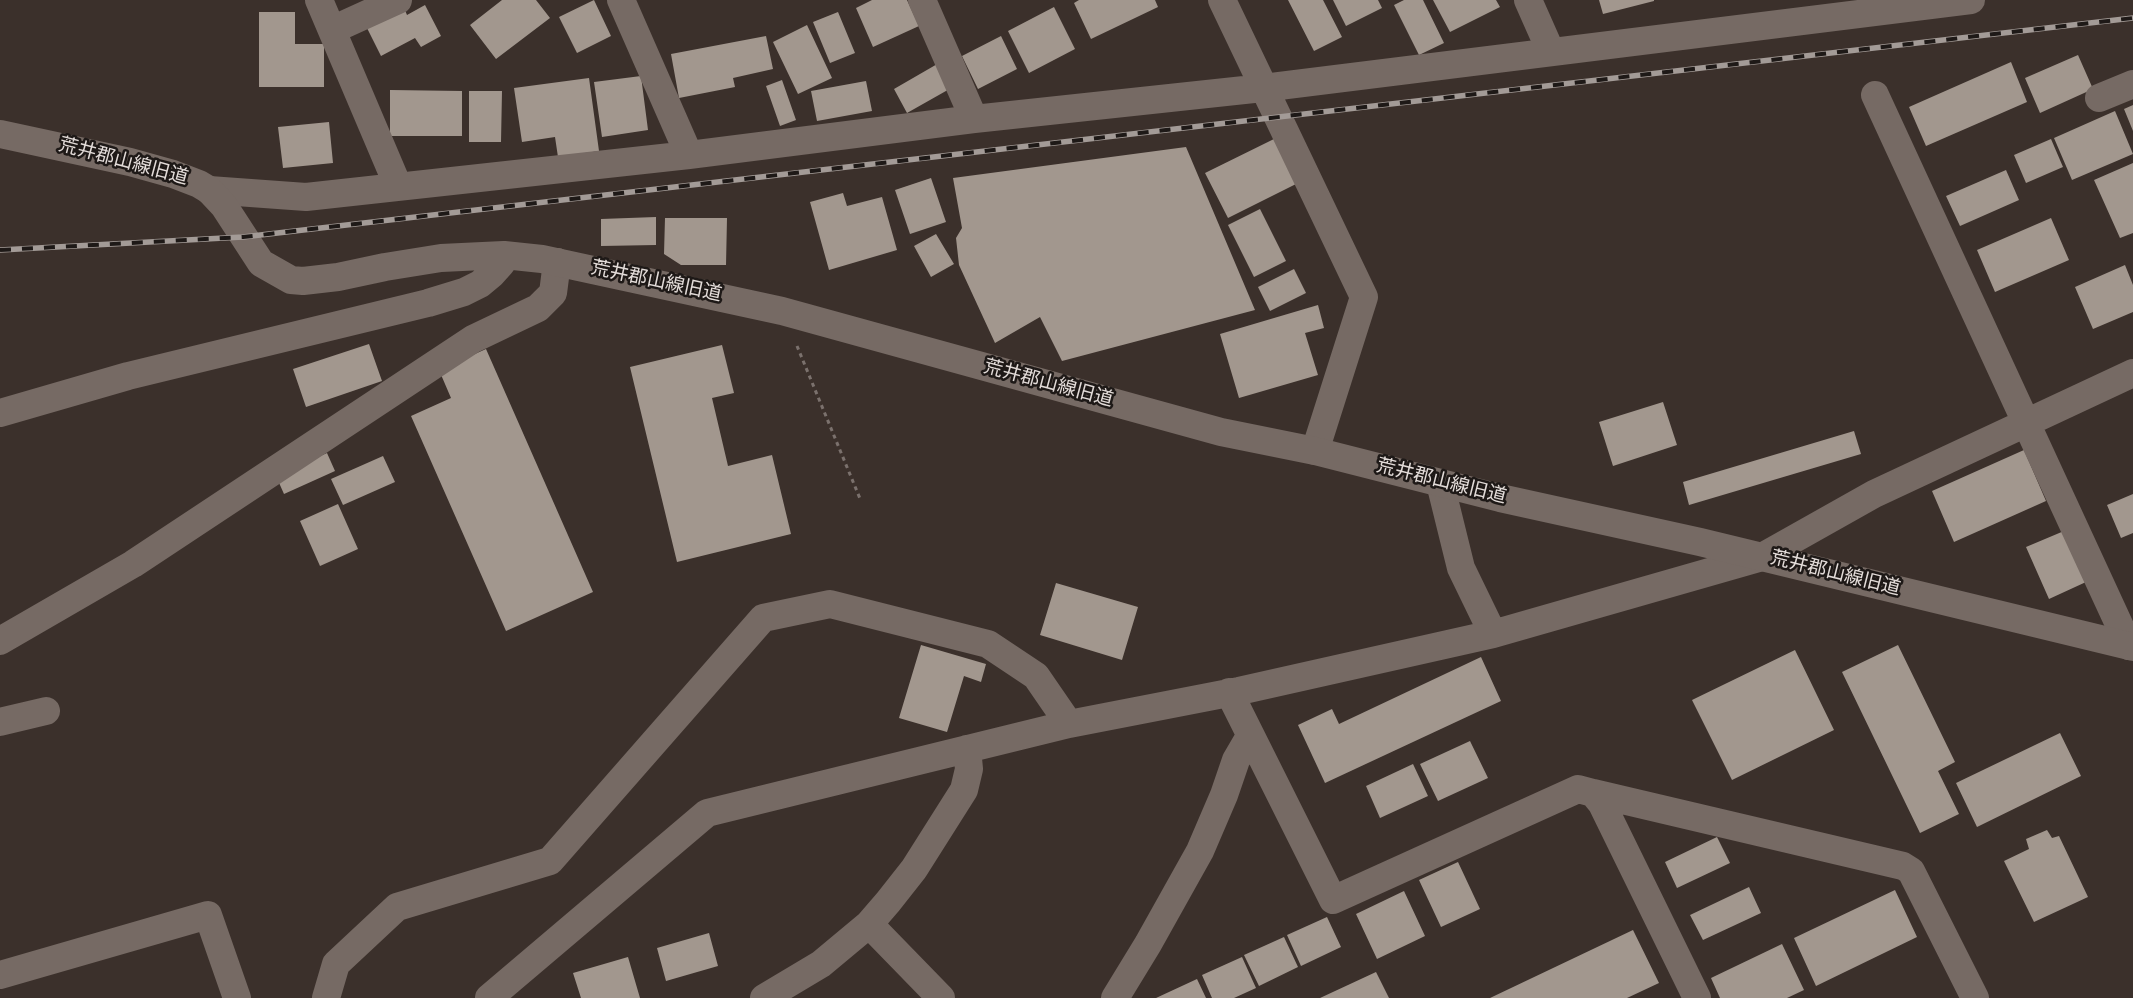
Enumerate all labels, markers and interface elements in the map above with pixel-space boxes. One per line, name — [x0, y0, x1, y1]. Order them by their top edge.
street label: 荒井郡山線旧道 — [56, 135, 190, 191]
street label: 荒井郡山線旧道 — [589, 258, 723, 308]
street label: 荒井郡山線旧道 — [981, 357, 1115, 413]
street label: 荒井郡山線旧道 — [1374, 456, 1508, 510]
street label: 荒井郡山線旧道 — [1768, 548, 1902, 602]

